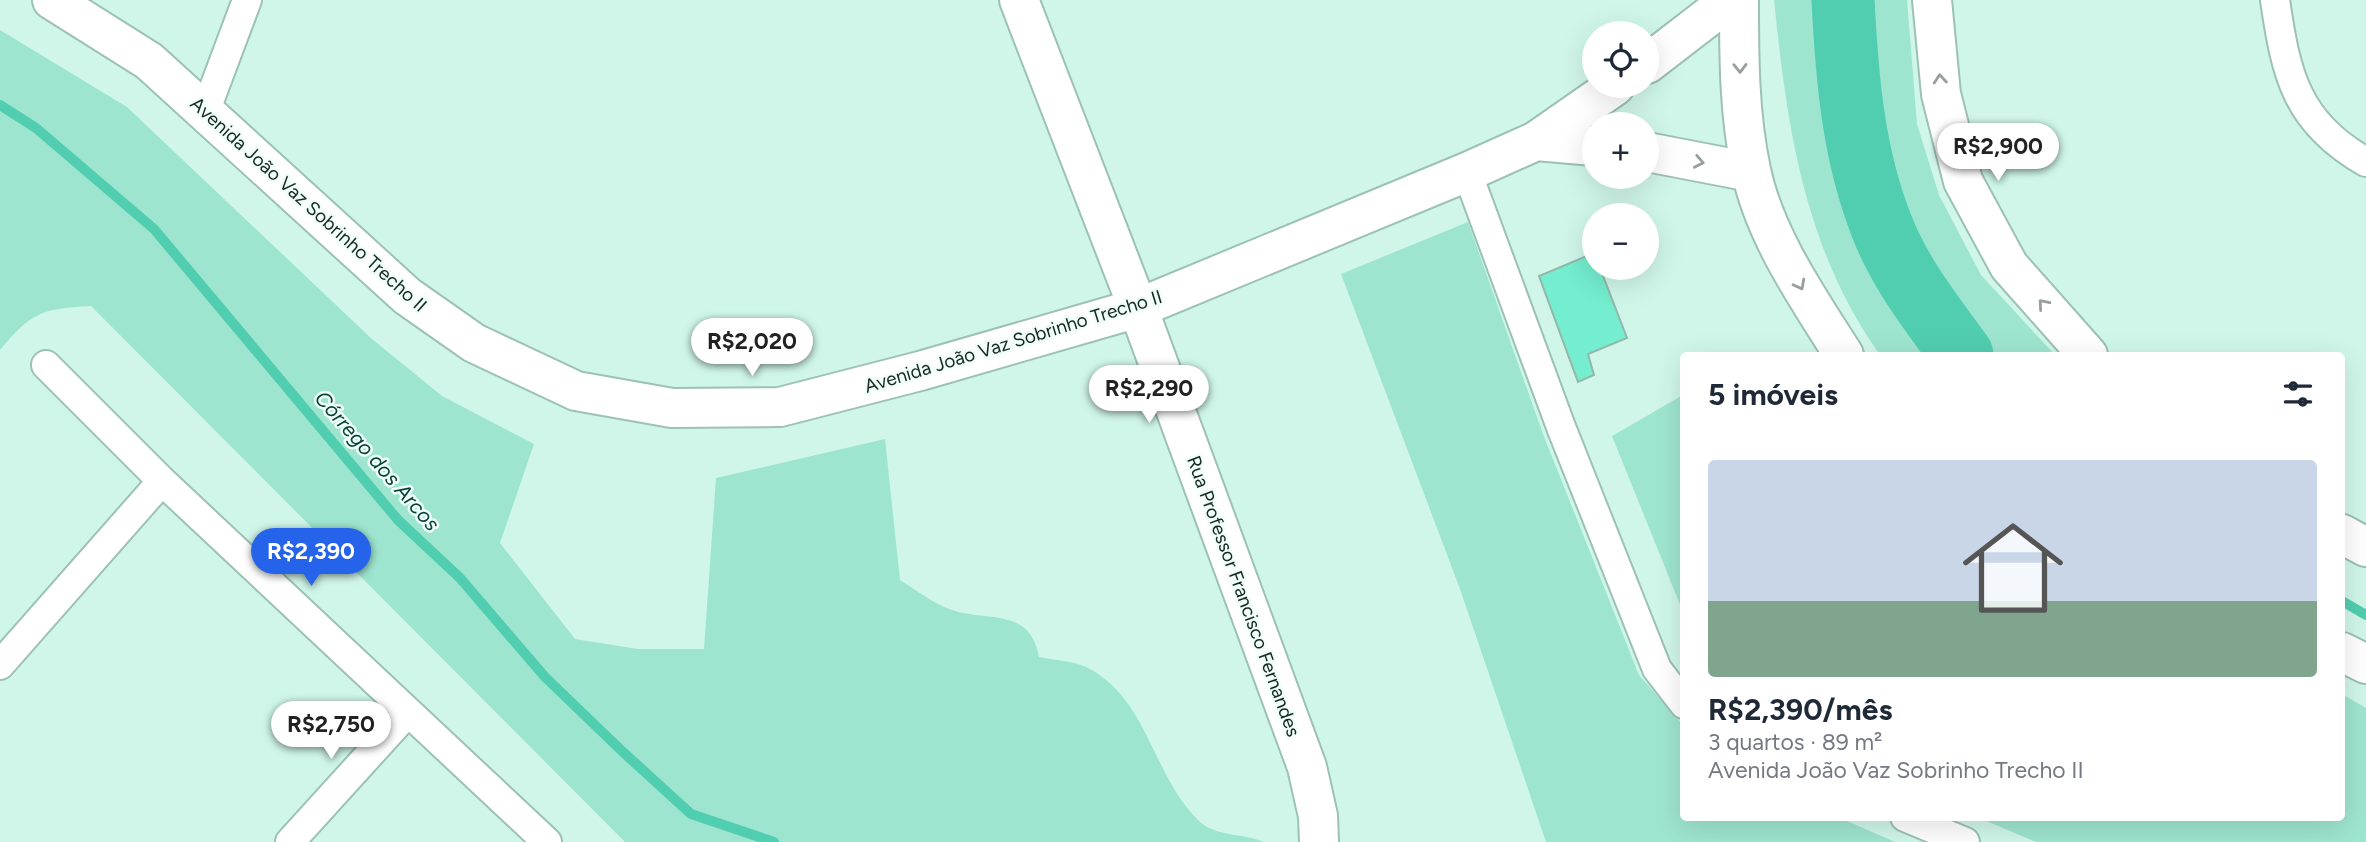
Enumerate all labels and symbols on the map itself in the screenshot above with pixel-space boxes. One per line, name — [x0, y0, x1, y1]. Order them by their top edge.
one-way arrow — [1732, 63, 1747, 74]
one-way arrow — [1932, 73, 1947, 85]
street label: Avenida João Vaz Sobrinho Trecho II — [186, 92, 432, 317]
pin: R$2,900 — [1933, 124, 2063, 183]
one-way arrow — [1693, 153, 1705, 168]
one-way arrow — [1791, 277, 1805, 290]
street label: Avenida João Vaz Sobrinho Trecho II — [861, 285, 1165, 398]
one-way arrow — [2039, 299, 2051, 312]
pin: R$2,020 — [687, 318, 817, 378]
pin: R$2,290 — [1084, 366, 1214, 425]
water label: Córrego dos Arcos — [310, 386, 445, 536]
street label: Rua Professor Francisco Fernandes — [1182, 453, 1305, 740]
pin: R$2,390 — [246, 528, 376, 588]
pin: R$2,750 — [266, 702, 396, 761]

